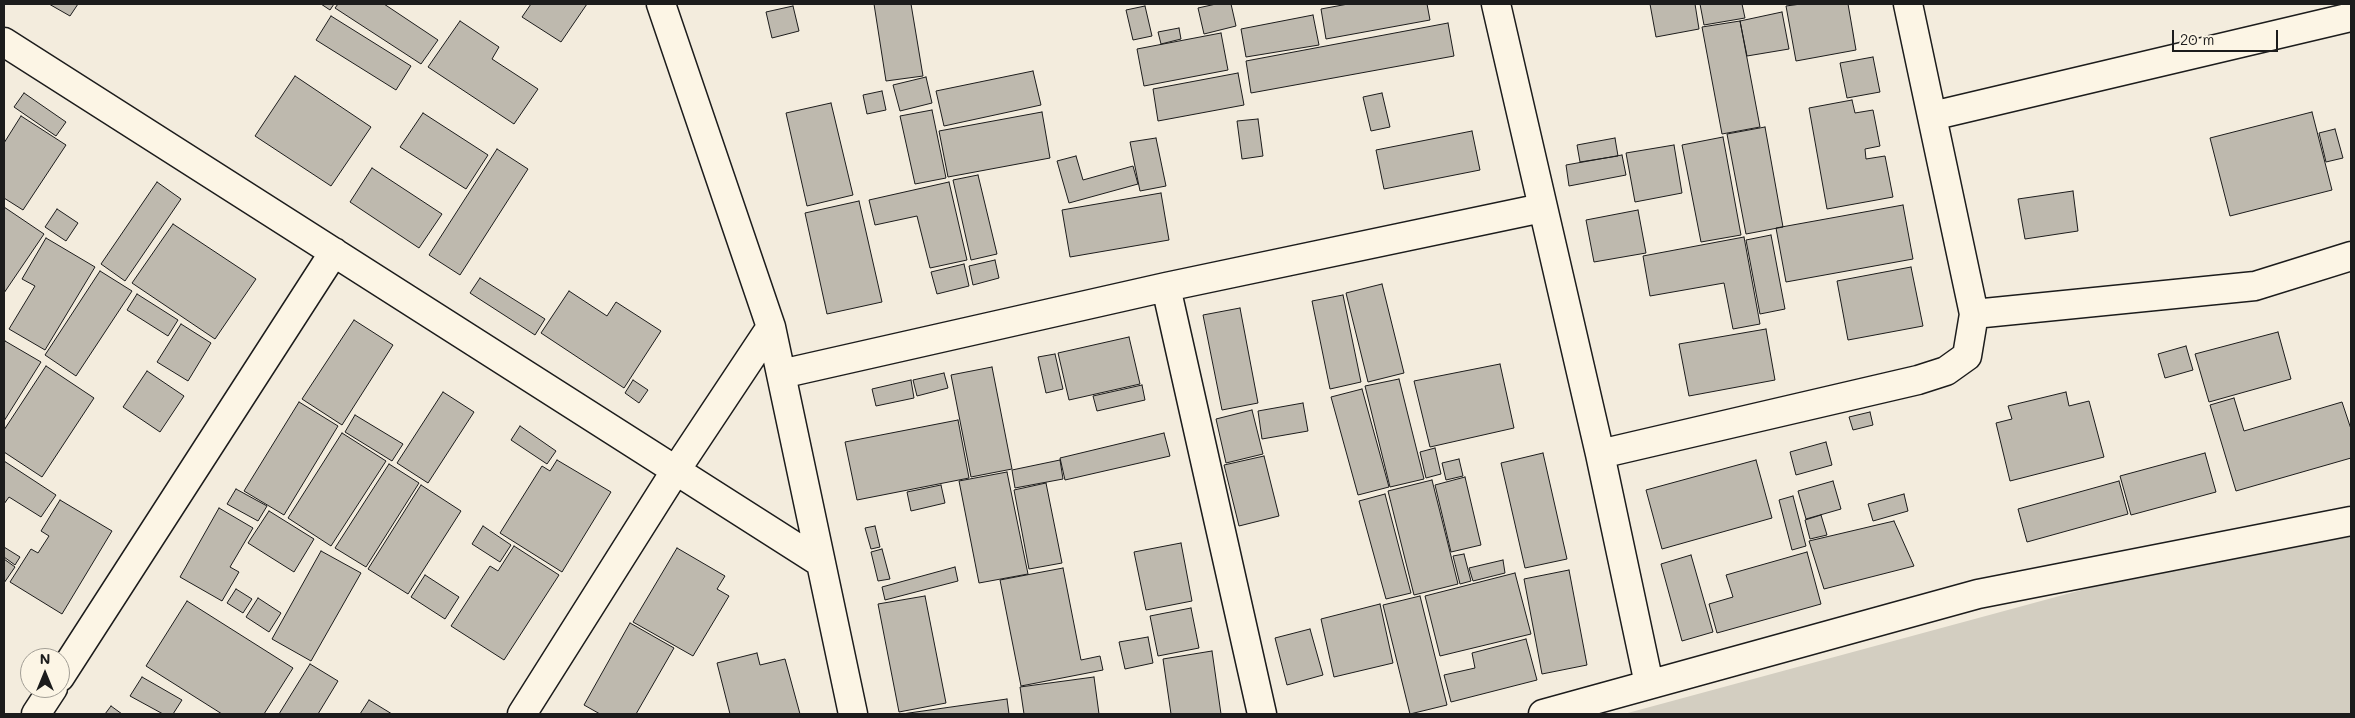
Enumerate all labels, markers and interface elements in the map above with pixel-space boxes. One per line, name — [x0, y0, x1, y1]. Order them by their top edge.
scale bar — [2175, 20, 2281, 52]
text: 20 m — [2180, 29, 2214, 49]
north arrow — [20, 648, 70, 698]
text: N — [40, 649, 50, 668]

